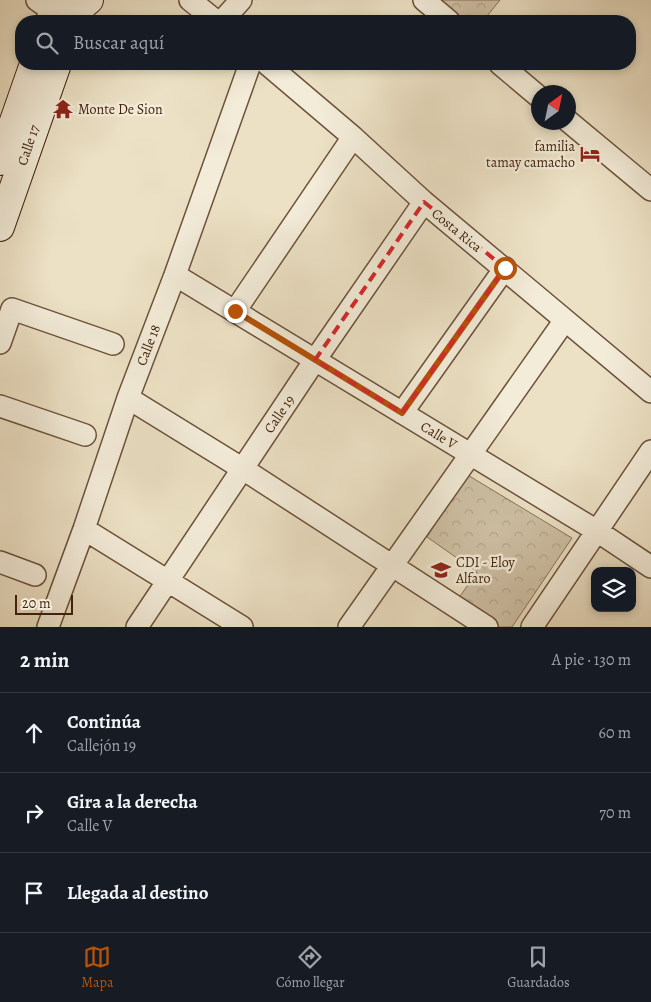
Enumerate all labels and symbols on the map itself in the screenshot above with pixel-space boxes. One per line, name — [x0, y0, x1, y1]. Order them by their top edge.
north arrow — [531, 85, 576, 130]
temple icon: Monte De Sion — [52, 98, 74, 120]
place label: Monte De Sion — [78, 100, 163, 119]
street label: Calle 17 — [13, 122, 44, 168]
place label: familia tamay camacho — [486, 137, 575, 172]
hotel icon: familia tamay camacho — [579, 143, 601, 165]
street label: Costa Rica — [428, 204, 486, 257]
route start — [494, 257, 517, 280]
route end — [224, 300, 247, 323]
street label: Calle 18 — [132, 322, 165, 369]
street label: Calle 19 — [260, 391, 299, 437]
street label: Calle V — [417, 417, 461, 454]
place label: CDI - Eloy Alfaro — [455, 553, 515, 588]
school or university icon: CDI - Eloy Alfaro — [430, 559, 452, 581]
scale bar — [15, 592, 72, 615]

